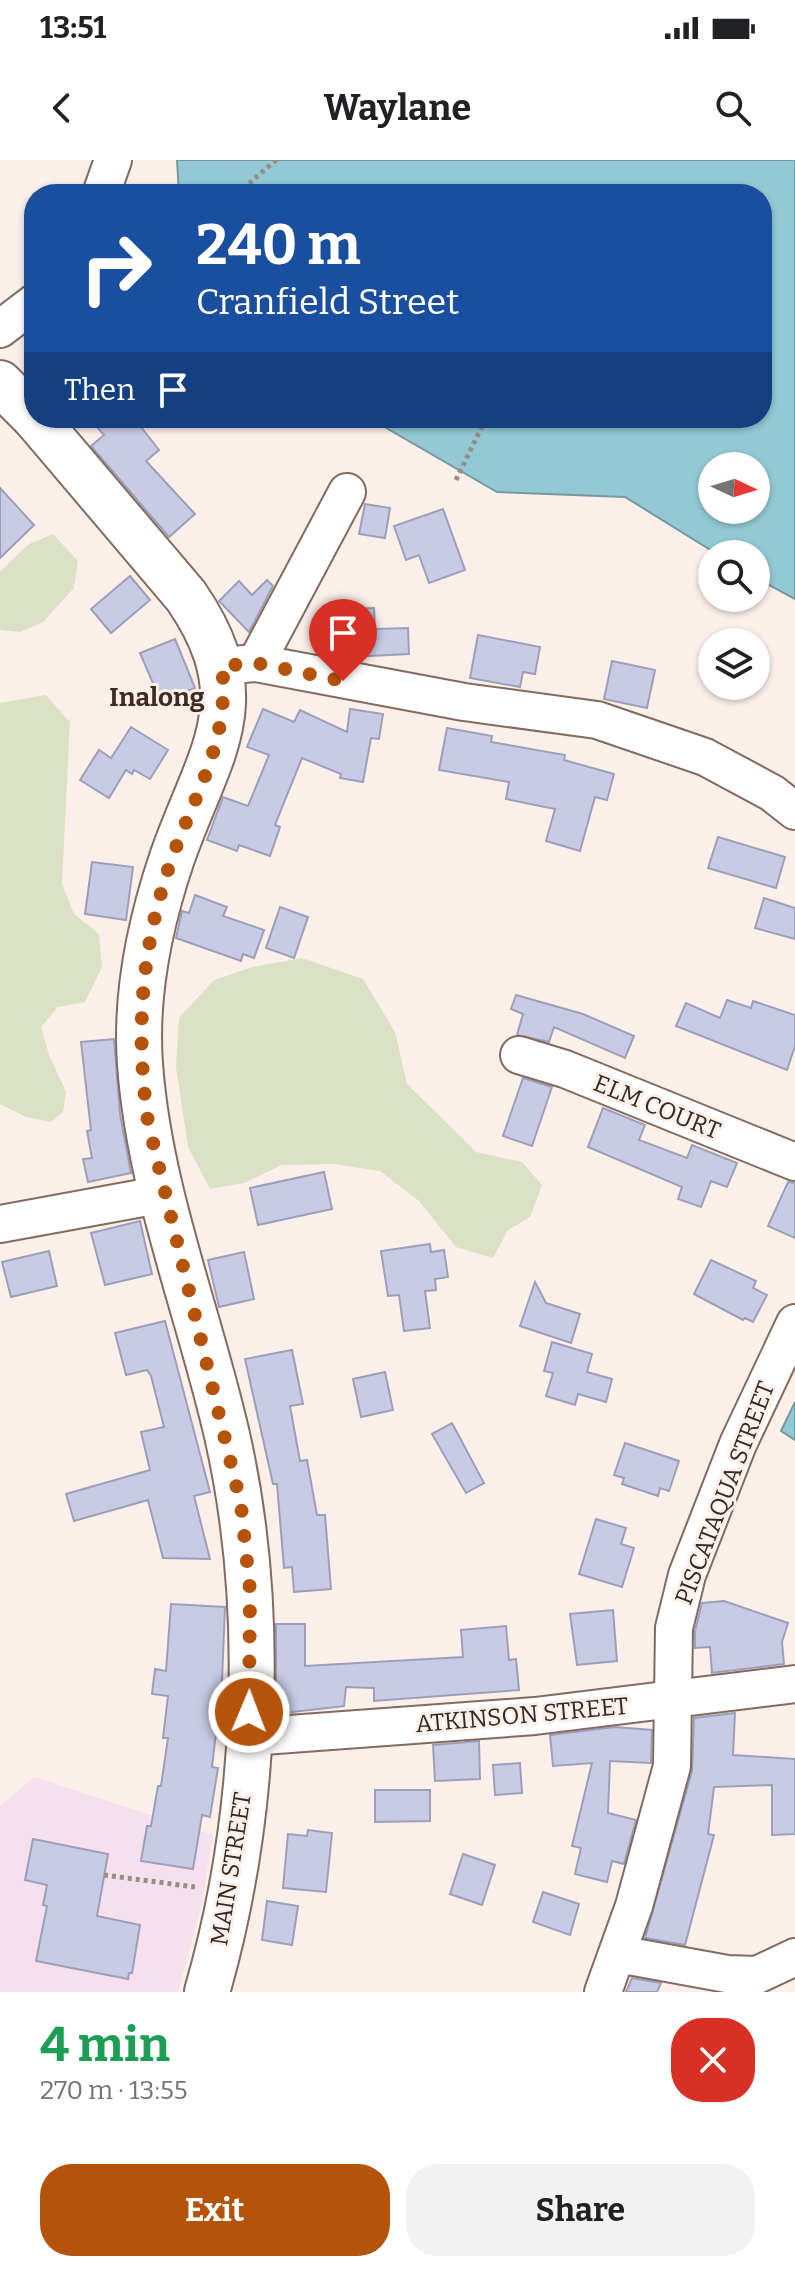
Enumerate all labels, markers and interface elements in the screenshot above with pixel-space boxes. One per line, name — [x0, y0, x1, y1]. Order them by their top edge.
text: 13:51 — [40, 10, 106, 46]
icon: back — [40, 86, 84, 130]
text: Waylane — [324, 86, 471, 130]
icon: search — [711, 86, 755, 130]
text: 240 m — [196, 212, 361, 279]
icon: right — [64, 216, 168, 320]
text: Cranfield Street — [196, 280, 459, 324]
icon: arrive — [151, 368, 195, 412]
text: Then — [64, 372, 135, 408]
north arrow — [698, 452, 770, 524]
map controls — [698, 452, 770, 700]
button: search — [698, 540, 770, 612]
pin — [309, 599, 377, 681]
icon: arrive — [321, 611, 365, 655]
button: layers — [698, 628, 770, 700]
district label: Inalong — [109, 682, 205, 713]
street label: ELM COURT — [590, 1069, 724, 1145]
street label: PISCATAQUA STREET — [670, 1378, 780, 1608]
position arrow — [207, 1670, 291, 1754]
street label: ATKINSON STREET — [414, 1692, 630, 1738]
street label: MAIN STREET — [205, 1790, 257, 1948]
text: 4 min — [40, 2016, 170, 2074]
button: close — [671, 2018, 755, 2102]
text: 270 m · 13:55 — [40, 2075, 188, 2106]
button: Exit — [40, 2164, 390, 2256]
button: Share — [406, 2164, 755, 2256]

